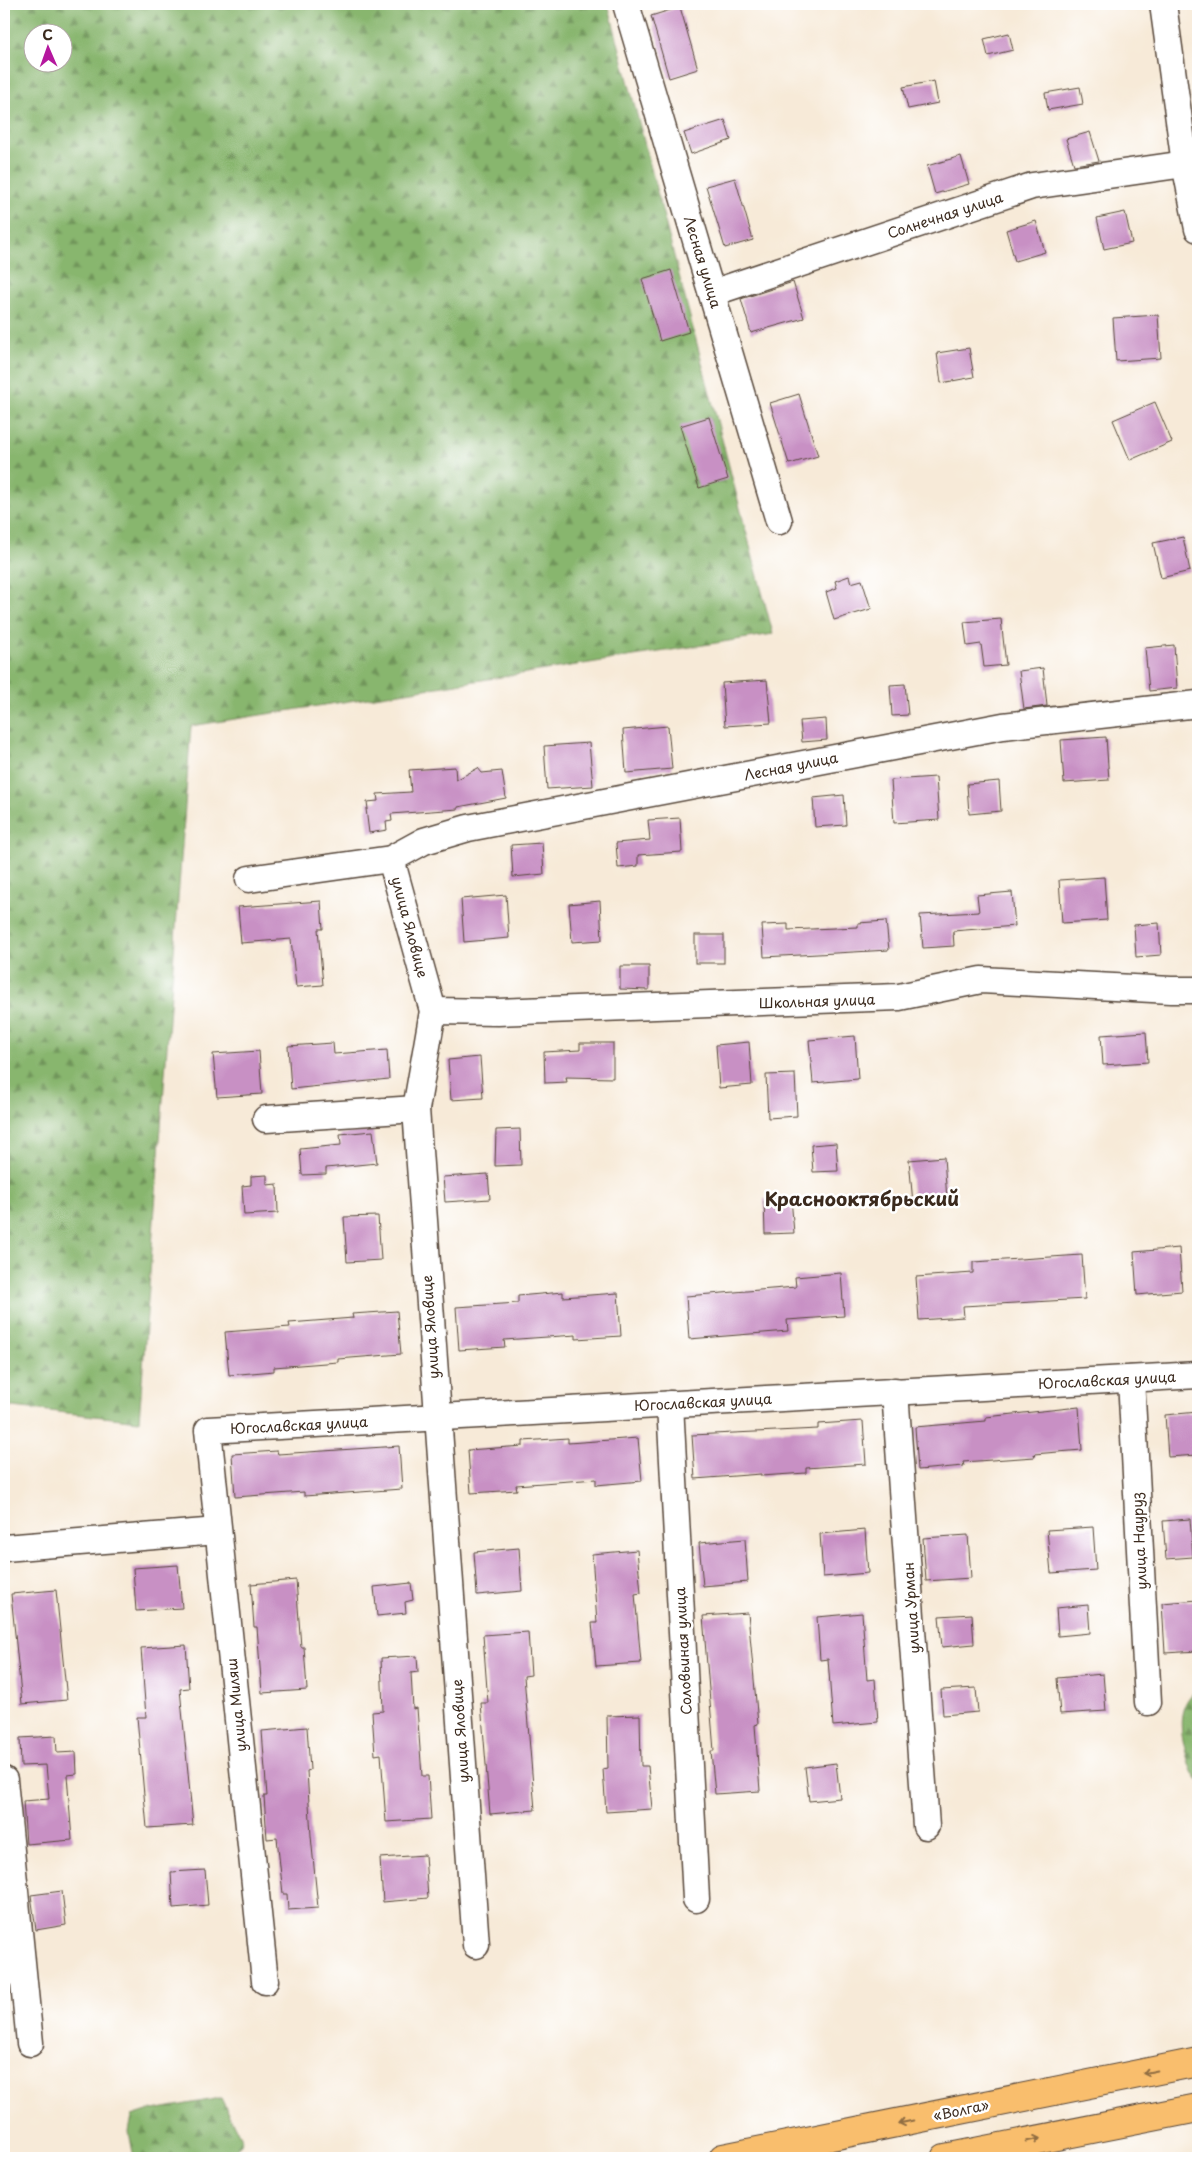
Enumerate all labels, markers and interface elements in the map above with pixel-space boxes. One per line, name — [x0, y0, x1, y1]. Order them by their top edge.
north arrow — [22, 22, 72, 72]
text: С — [42, 24, 53, 45]
street label: Солнечная улица — [884, 186, 1006, 244]
street label: Лесная улица — [679, 213, 727, 311]
street label: Лесная улица — [742, 747, 840, 785]
street label: улица Яловице — [386, 874, 434, 980]
street label: Школьная улица — [759, 988, 876, 1014]
district label: Краснооктябрьский — [765, 1184, 959, 1212]
street label: улица Яловице — [416, 1274, 444, 1380]
street label: Югославская улица — [1038, 1366, 1177, 1394]
street label: Югославская улица — [634, 1388, 773, 1416]
street label: Югославская улица — [230, 1411, 369, 1439]
street label: улица Науруз — [1126, 1492, 1152, 1590]
street label: улица Урман — [897, 1562, 925, 1654]
street label: Соловьиная улица — [669, 1586, 697, 1715]
street label: улица Миляш — [221, 1657, 251, 1753]
street label: улица Яловице — [446, 1678, 474, 1784]
one-way arrow — [1143, 2067, 1159, 2077]
street label: «Волга» — [931, 2094, 991, 2126]
one-way arrow — [898, 2117, 914, 2127]
one-way arrow — [1024, 2135, 1040, 2145]

